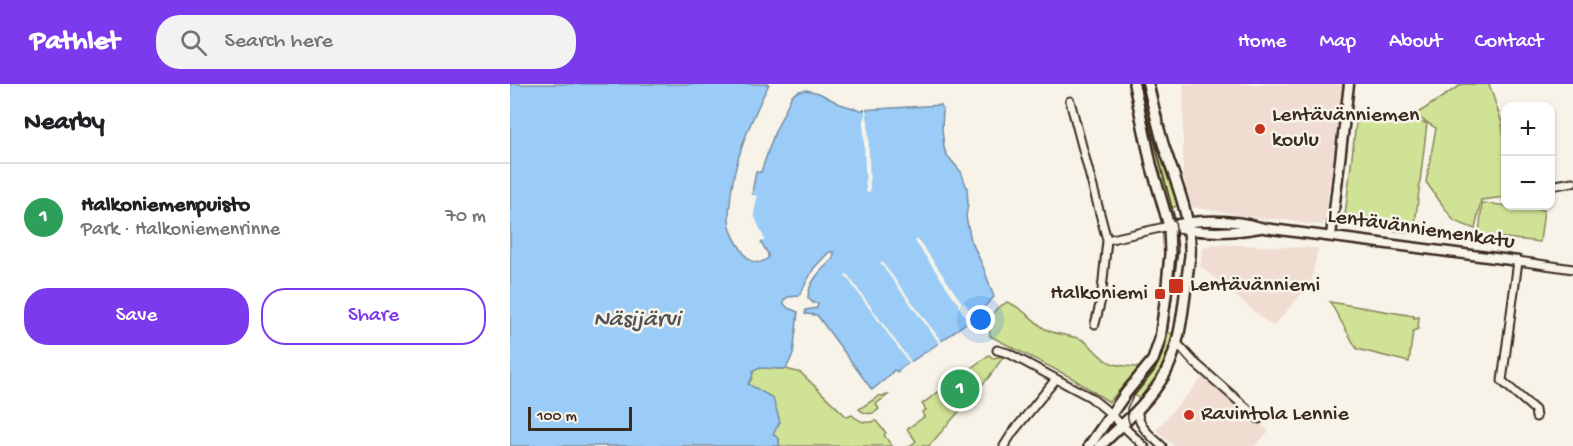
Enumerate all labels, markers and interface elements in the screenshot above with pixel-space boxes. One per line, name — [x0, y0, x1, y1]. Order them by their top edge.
search box — [156, 15, 576, 69]
text: Pathlet — [30, 26, 120, 59]
icon: search — [177, 26, 210, 59]
text: Search here — [225, 29, 333, 55]
text: Home — [1238, 30, 1286, 55]
text: Map — [1319, 30, 1356, 55]
text: About — [1389, 30, 1442, 55]
text: Contact — [1475, 30, 1543, 55]
map controls — [1501, 102, 1555, 210]
button: + — [1501, 102, 1555, 156]
place label: Lentävänniemen koulu — [1272, 103, 1420, 154]
text: Nearby — [24, 108, 105, 139]
marker: Lentävänniemen koulu — [1253, 122, 1267, 136]
button: − — [1501, 156, 1555, 210]
text: Halkoniemenpuisto — [81, 193, 250, 219]
street label: Lentävänniemenkatu — [1326, 204, 1516, 256]
text: 1 — [39, 206, 48, 229]
text: 70 m — [445, 206, 486, 229]
text: Park · Halkoniemenrinne — [81, 219, 280, 242]
place label: Lentävänniemi — [1190, 273, 1320, 299]
marker: Lentävänniemi — [1167, 277, 1185, 295]
place label: Halkoniemi — [1050, 281, 1148, 307]
marker: Halkoniemi — [1153, 287, 1167, 301]
button: Save — [24, 288, 249, 345]
button: Share — [261, 288, 486, 345]
your location — [966, 305, 995, 334]
water label: Näsijärvi — [593, 306, 684, 335]
pin: 1 — [940, 366, 980, 412]
place label: Ravintola Lennie — [1201, 402, 1349, 428]
scale bar — [528, 404, 632, 432]
text: 100 m — [537, 408, 577, 427]
marker: Ravintola Lennie — [1182, 408, 1196, 422]

